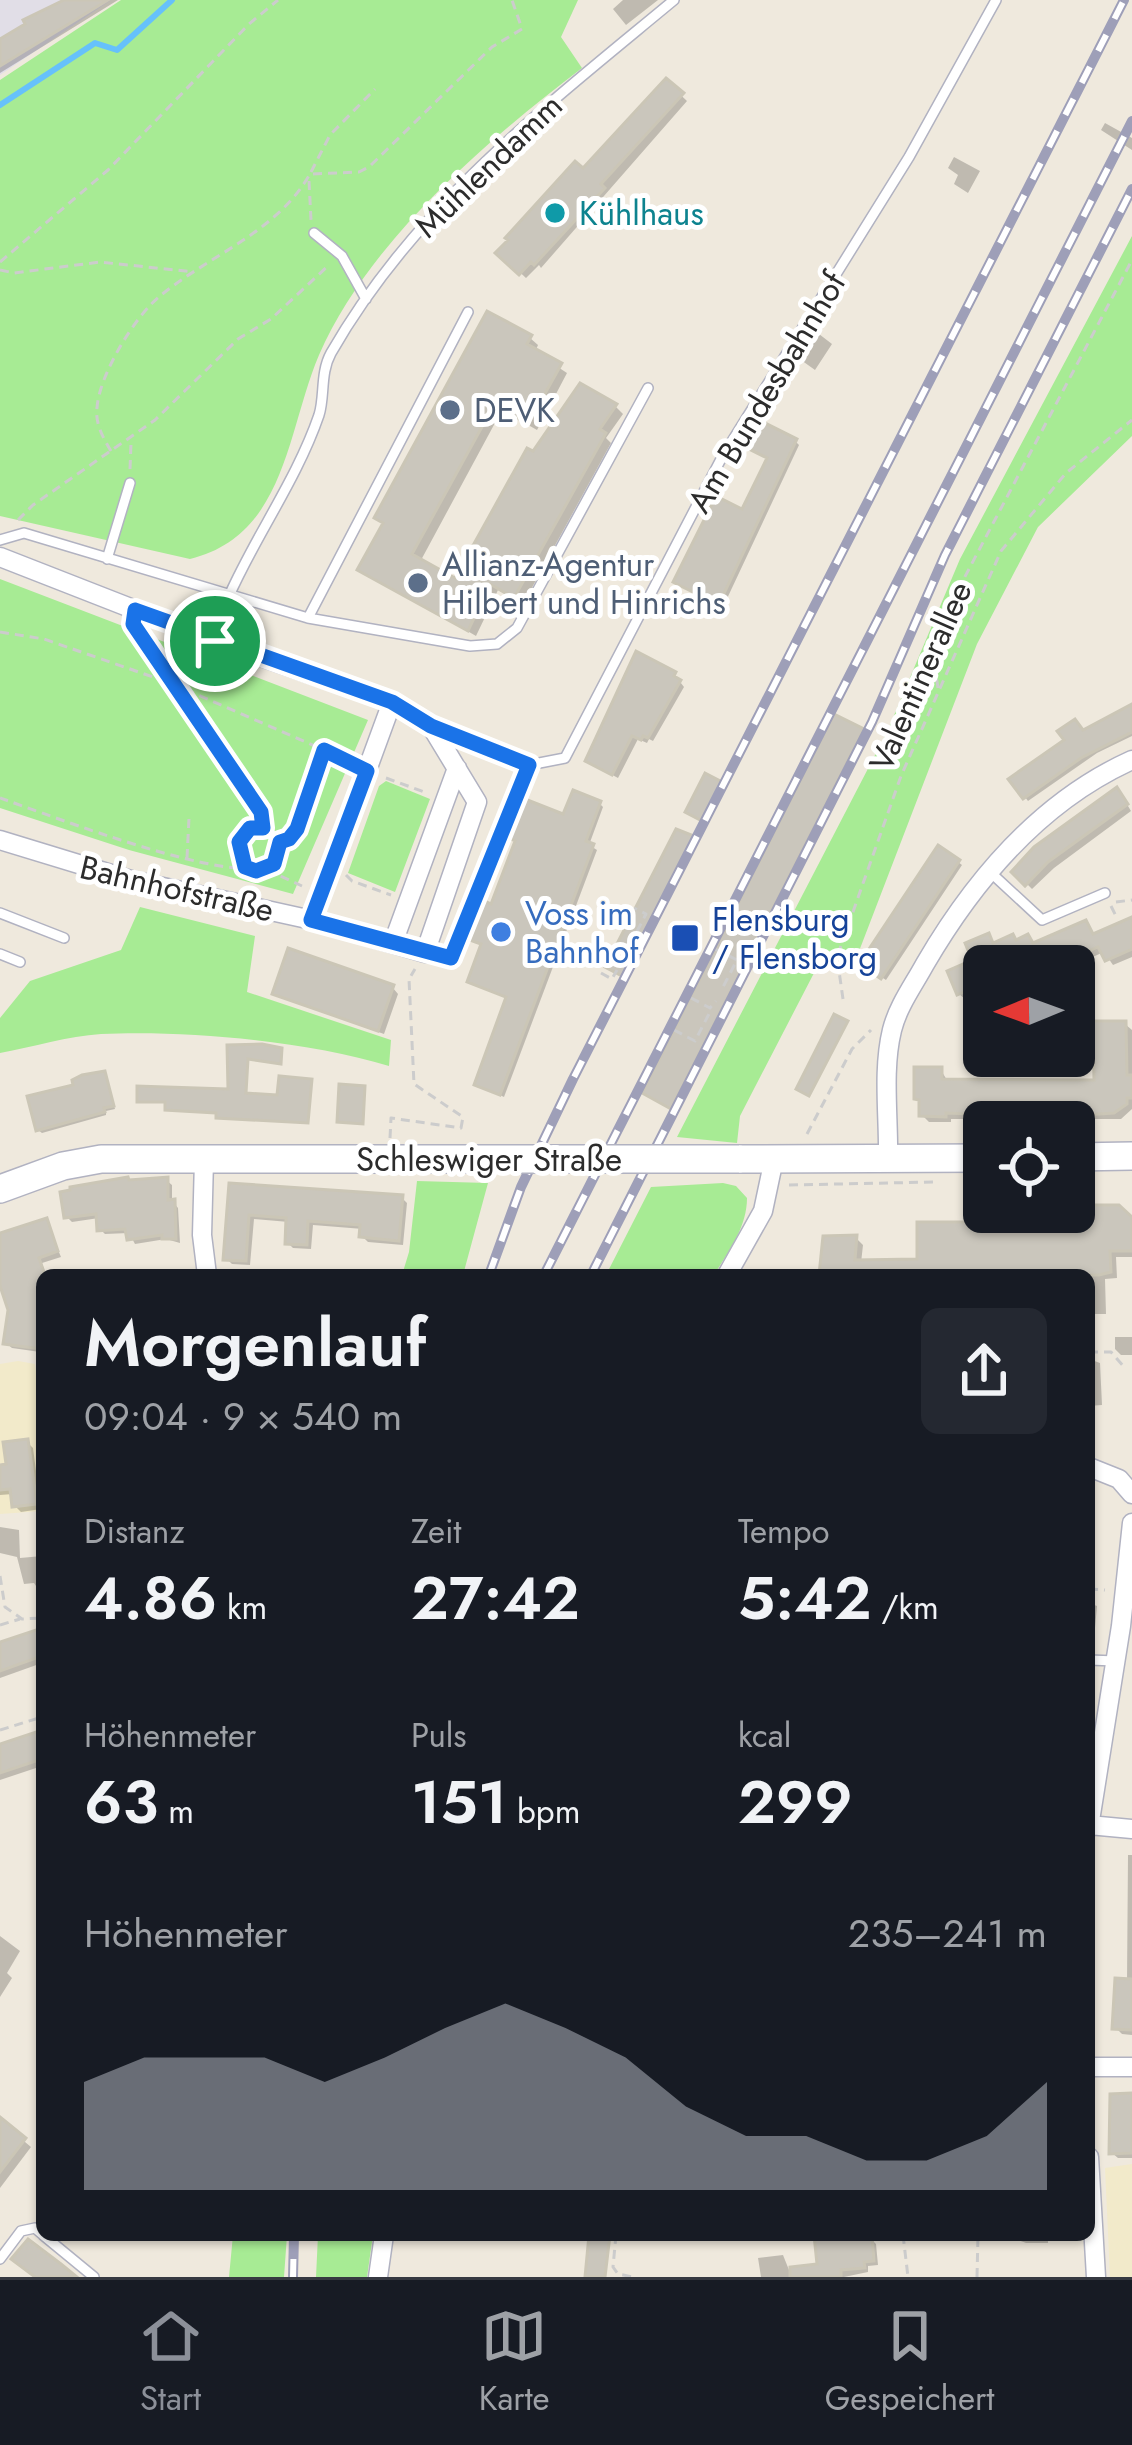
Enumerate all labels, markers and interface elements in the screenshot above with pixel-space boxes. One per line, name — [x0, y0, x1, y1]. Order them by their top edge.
street label: Mühlendamm — [404, 83, 573, 248]
place label: Kühlhaus — [579, 190, 704, 237]
marker: Kühlhaus — [542, 200, 568, 226]
street label: Am Bundesbahnhof — [676, 262, 858, 522]
place label: DEVK — [474, 387, 555, 434]
marker: DEVK — [437, 397, 463, 423]
place label: Allianz-Agentur Hilbert und Hinrichs — [442, 541, 726, 626]
marker: Allianz-Agentur Hilbert und Hinrichs — [405, 570, 431, 596]
street label: Valentinerallee — [858, 574, 983, 779]
pin — [164, 590, 266, 692]
icon: arrive — [182, 608, 248, 674]
street label: Bahnhofstraße — [75, 843, 279, 934]
place label: Voss im Bahnhof — [525, 890, 640, 975]
place label: Flensburg / Flensborg — [712, 896, 877, 981]
marker: Voss im Bahnhof — [488, 919, 514, 945]
marker: Flensburg / Flensborg — [669, 922, 701, 954]
north arrow — [963, 945, 1095, 1077]
map controls — [963, 945, 1095, 1233]
button: locate — [963, 1101, 1095, 1233]
street label: Schleswiger Straße — [356, 1136, 622, 1183]
text: Morgenlauf — [84, 1295, 427, 1391]
button: share — [921, 1308, 1047, 1434]
text: 09:04 · 9 × 540 m — [84, 1388, 402, 1445]
text: Distanz — [84, 1508, 185, 1555]
text: Zeit — [411, 1508, 462, 1555]
text: Tempo — [738, 1508, 830, 1555]
text: 4.86 — [84, 1555, 217, 1642]
text: 27:42 — [411, 1555, 580, 1642]
text: 5:42 — [738, 1555, 872, 1642]
text: km — [217, 1584, 267, 1631]
text: /km — [872, 1584, 939, 1631]
text: Höhenmeter — [84, 1712, 256, 1759]
text: Puls — [411, 1712, 467, 1759]
text: kcal — [738, 1712, 791, 1759]
text: 63 — [84, 1759, 158, 1846]
text: 151 — [411, 1759, 507, 1846]
text: 299 — [738, 1759, 853, 1846]
text: m — [158, 1788, 194, 1835]
text: bpm — [507, 1788, 580, 1835]
text: Höhenmeter — [84, 1905, 288, 1962]
text: 235–241 m — [848, 1905, 1047, 1962]
tab: Start — [138, 2303, 204, 2422]
tab: Karte — [479, 2303, 550, 2422]
tab: Gespeichert — [825, 2303, 994, 2422]

